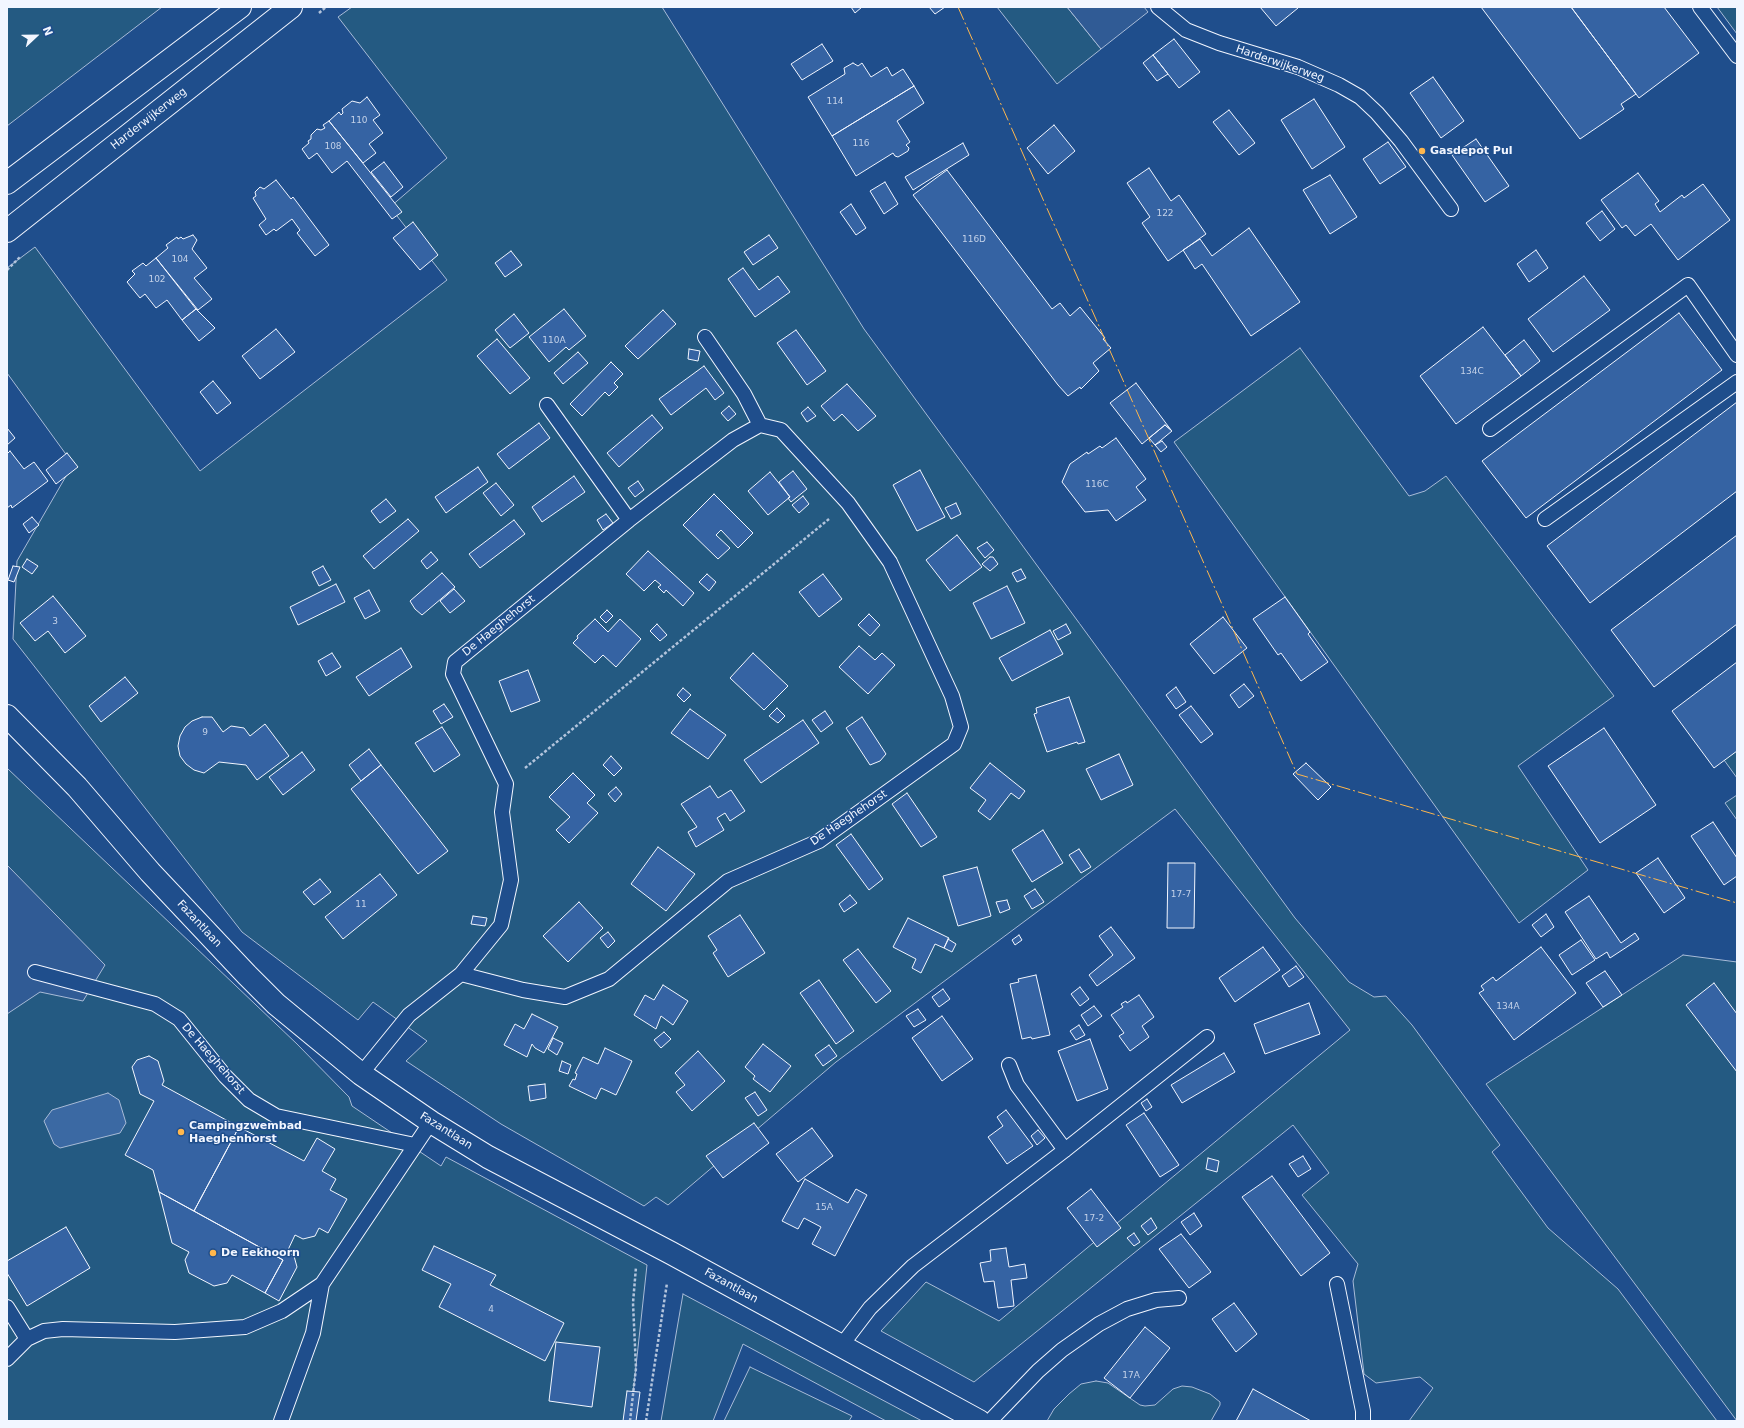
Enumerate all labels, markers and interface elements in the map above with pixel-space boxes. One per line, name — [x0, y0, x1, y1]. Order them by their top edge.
north arrow — [16, 16, 56, 56]
text: N — [40, 25, 55, 38]
street label: Harderwijkerweg — [1234, 43, 1326, 85]
street label: Harderwijkerweg — [108, 85, 190, 153]
house number: 114 — [826, 97, 844, 107]
house number: 110 — [350, 116, 368, 126]
house number: 116 — [852, 139, 870, 149]
house number: 108 — [324, 142, 342, 152]
place label: Gasdepot Pul — [1430, 144, 1513, 158]
marker: Gasdepot Pul — [1417, 146, 1427, 156]
house number: 122 — [1156, 209, 1174, 219]
house number: 116D — [962, 235, 986, 245]
house number: 104 — [171, 255, 189, 265]
house number: 102 — [148, 275, 166, 285]
house number: 110A — [542, 336, 566, 346]
house number: 134C — [1460, 367, 1484, 377]
house number: 116C — [1085, 480, 1109, 490]
street label: De Haeghehorst — [460, 593, 538, 659]
house number: 3 — [52, 617, 58, 627]
house number: 9 — [202, 728, 208, 738]
street label: De Haeghehorst — [808, 788, 890, 848]
house number: 17-7 — [1171, 890, 1191, 900]
street label: Fazantlaan — [174, 898, 224, 950]
house number: 11 — [355, 900, 367, 910]
house number: 134A — [1496, 1002, 1520, 1012]
street label: De Haeghehorst — [179, 1021, 247, 1097]
street label: Fazantlaan — [417, 1110, 475, 1152]
place label: Campingzwembad Haeghenhorst — [189, 1119, 302, 1145]
marker: Campingzwembad Haeghenhorst — [176, 1127, 186, 1137]
house number: 15A — [815, 1203, 833, 1213]
house number: 17-2 — [1084, 1214, 1104, 1224]
place label: De Eekhoorn — [221, 1246, 300, 1260]
marker: De Eekhoorn — [208, 1248, 218, 1258]
street label: Fazantlaan — [702, 1266, 760, 1306]
house number: 4 — [488, 1305, 494, 1315]
house number: 17A — [1122, 1371, 1140, 1381]

